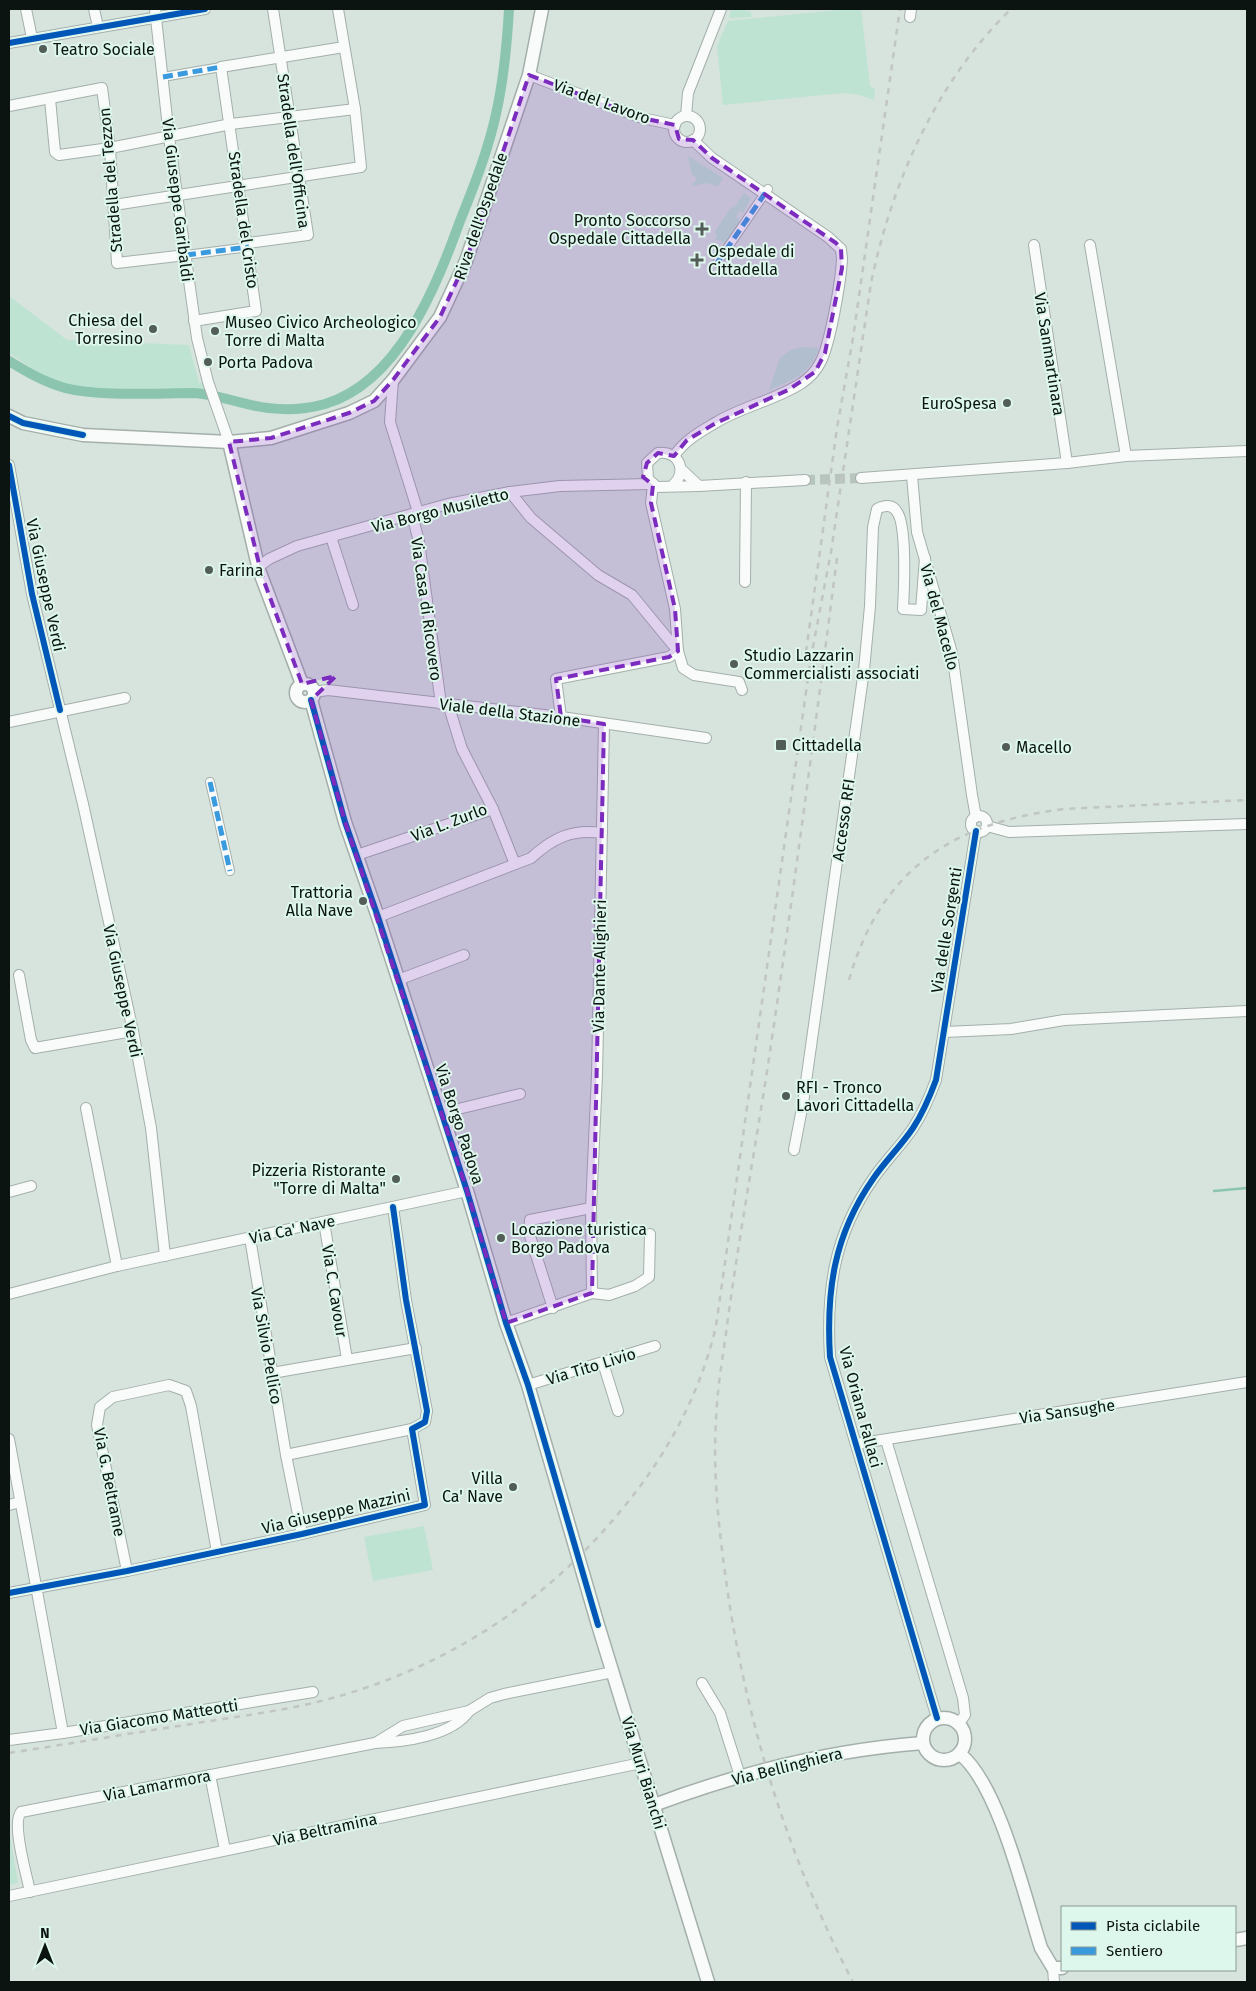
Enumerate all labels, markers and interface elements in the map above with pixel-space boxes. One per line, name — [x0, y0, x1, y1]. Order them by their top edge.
place label: Teatro Sociale — [53, 40, 155, 59]
marker: Teatro Sociale — [37, 43, 49, 55]
street label: Stradella dell'Officina — [273, 72, 314, 230]
street label: Via del Lavoro — [551, 75, 653, 128]
street label: Stradella del Tezzon — [95, 107, 126, 253]
street label: Via Giuseppe Garibaldi — [158, 117, 197, 283]
street label: Stradella del Cristo — [224, 150, 263, 290]
street label: Riva dell'Ospedale — [450, 150, 511, 283]
place label: Pronto Soccorso Ospedale Cittadella — [549, 211, 691, 248]
marker: Pronto Soccorso Ospedale Cittadella — [695, 222, 709, 236]
place label: Ospedale di Cittadella — [708, 242, 795, 279]
marker: Ospedale di Cittadella — [690, 253, 704, 267]
street label: Via Sanmartinara — [1030, 291, 1069, 417]
place label: Chiesa del Torresino — [68, 311, 143, 348]
place label: Museo Civico Archeologico Torre di Malta — [225, 313, 417, 350]
marker: Chiesa del Torresino — [147, 323, 159, 335]
marker: Museo Civico Archeologico Torre di Malta — [209, 325, 221, 337]
place label: Porta Padova — [218, 353, 313, 372]
marker: Porta Padova — [202, 356, 214, 368]
place label: EuroSpesa — [921, 394, 997, 413]
marker: EuroSpesa — [1001, 397, 1013, 409]
street label: Via Borgo Musiletto — [370, 484, 511, 537]
street label: Via Giuseppe Verdi — [22, 517, 69, 653]
street label: Via Casa di Ricovero — [407, 536, 446, 682]
place label: Farina — [219, 561, 263, 580]
street label: Via del Macello — [916, 562, 963, 672]
marker: Farina — [203, 564, 215, 576]
place label: Studio Lazzarin Commercialisti associati — [744, 646, 920, 683]
marker: Studio Lazzarin Commercialisti associati — [728, 658, 740, 670]
street label: Viale della Stazione — [438, 694, 582, 731]
place label: Cittadella — [792, 736, 862, 755]
marker: Cittadella — [774, 738, 788, 752]
place label: Macello — [1016, 738, 1072, 757]
marker: Macello — [1000, 741, 1012, 753]
street label: Accesso RFI — [828, 778, 859, 863]
street label: Via L. Zurlo — [408, 799, 490, 846]
street label: Via delle Sorgenti — [927, 866, 966, 994]
place label: Trattoria Alla Nave — [286, 883, 353, 920]
marker: Trattoria Alla Nave — [357, 895, 369, 907]
street label: Via Dante Alighieri — [589, 899, 610, 1033]
street label: Via Giuseppe Verdi — [99, 923, 146, 1059]
street label: Via Borgo Padova — [431, 1062, 488, 1187]
place label: RFI - Tronco Lavori Cittadella — [796, 1078, 914, 1115]
marker: RFI - Tronco Lavori Cittadella — [780, 1090, 792, 1102]
place label: Pizzeria Ristorante "Torre di Malta" — [251, 1161, 386, 1198]
marker: Pizzeria Ristorante "Torre di Malta" — [390, 1173, 402, 1185]
street label: Via Ca' Nave — [247, 1211, 337, 1248]
place label: Locazione turistica Borgo Padova — [511, 1220, 647, 1257]
marker: Locazione turistica Borgo Padova — [495, 1232, 507, 1244]
street label: Via C. Cavour — [318, 1244, 351, 1339]
street label: Via Silvio Pellico — [247, 1286, 286, 1406]
street label: Via Tito Livio — [544, 1344, 638, 1389]
street label: Via Oriana Fallaci — [835, 1344, 886, 1470]
street label: Via Sansughe — [1018, 1395, 1116, 1428]
street label: Via G. Beltrame — [90, 1426, 129, 1538]
place label: Villa Ca' Nave — [442, 1469, 503, 1506]
marker: Villa Ca' Nave — [507, 1481, 519, 1493]
street label: Via Giuseppe Mazzini — [260, 1485, 412, 1538]
street label: Via Giacomo Matteotti — [78, 1696, 240, 1739]
street label: Via Muri Bianchi — [617, 1714, 670, 1832]
street label: Via Bellinghiera — [730, 1744, 844, 1789]
street label: Via Lamarmora — [102, 1766, 212, 1805]
street label: Via Beltramina — [271, 1809, 379, 1850]
legend — [1061, 1906, 1236, 1971]
text: Pista ciclabile — [1106, 1917, 1200, 1935]
north arrow — [20, 1921, 70, 1971]
text: N — [40, 1925, 50, 1942]
text: Sentiero — [1106, 1942, 1163, 1960]

